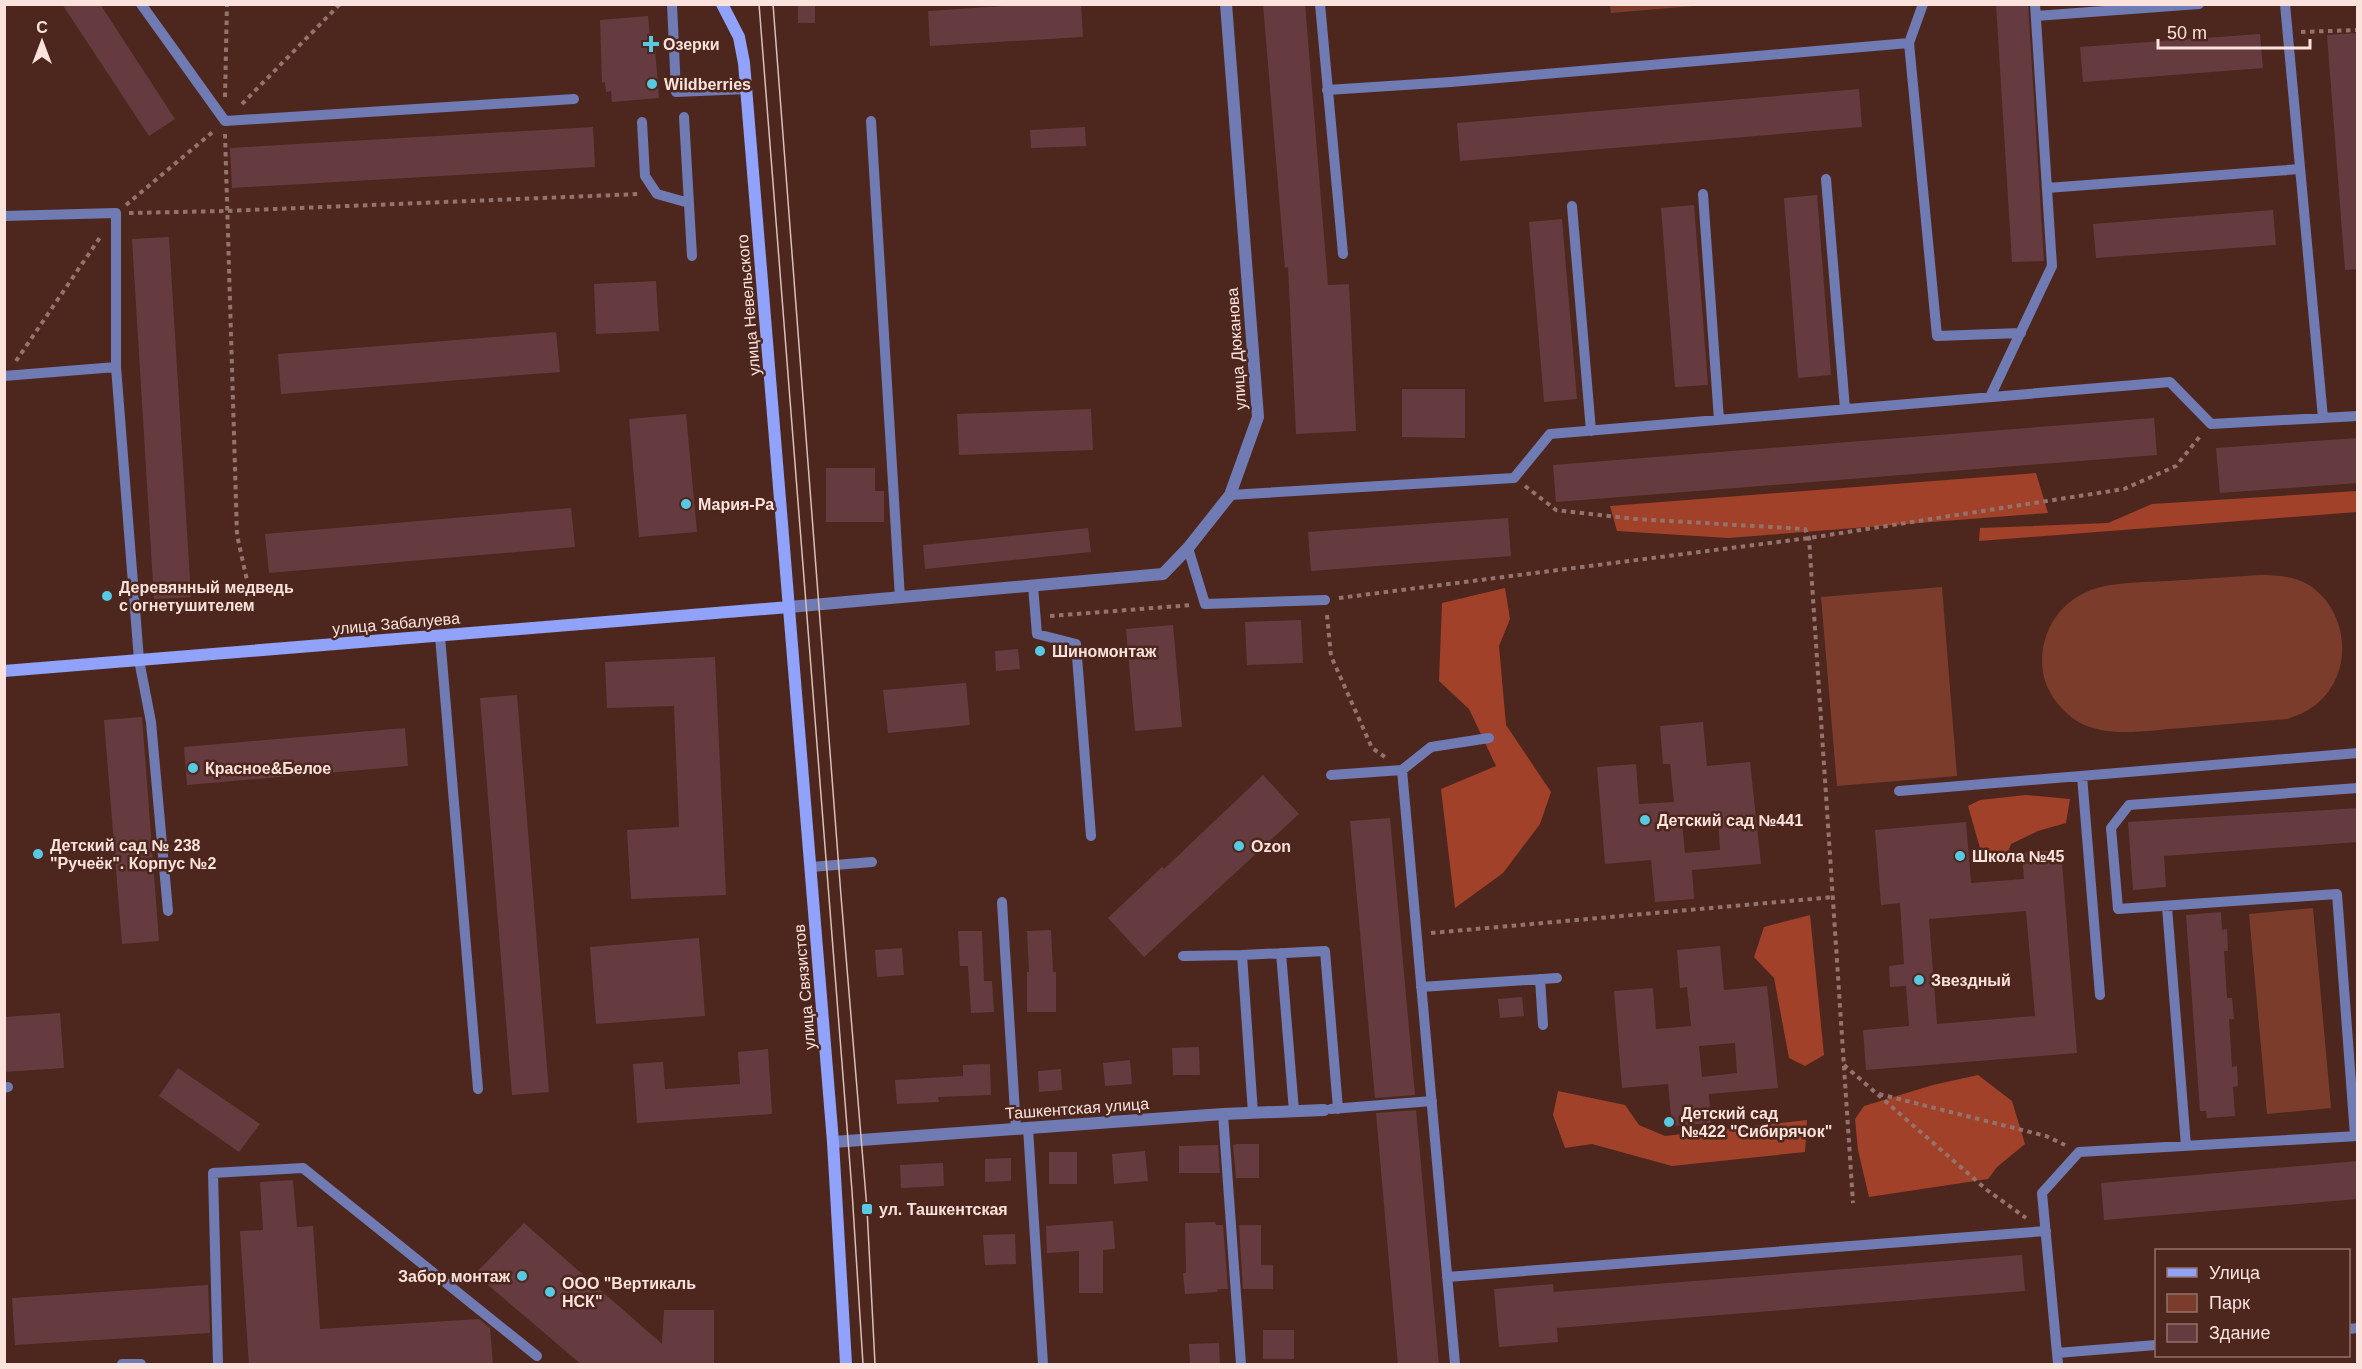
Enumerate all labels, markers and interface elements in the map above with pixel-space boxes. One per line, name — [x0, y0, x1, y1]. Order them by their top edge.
north arrow — [12, 12, 72, 72]
scale bar — [2158, 12, 2310, 50]
text: С — [36, 19, 48, 36]
text: 50 m — [2167, 23, 2207, 43]
place label: Озерки — [663, 36, 720, 53]
marker: Озерки — [644, 37, 658, 51]
place label: Wildberries — [664, 76, 751, 93]
marker: Wildberries — [645, 77, 659, 91]
street label: улица Невельского — [734, 234, 763, 376]
street label: улица Дюканова — [1224, 287, 1249, 411]
place label: Мария-Ра — [698, 496, 774, 513]
marker: Мария-Ра — [679, 497, 693, 511]
place label: Деревянный медведь с огнетушителем — [119, 579, 294, 614]
marker: Деревянный медведь с огнетушителем — [100, 589, 114, 603]
street label: улица Забалуева — [332, 609, 461, 638]
place label: Шиномонтаж — [1052, 643, 1157, 660]
marker: Шиномонтаж — [1033, 644, 1047, 658]
place label: Красное&Белое — [205, 760, 331, 777]
marker: Красное&Белое — [186, 761, 200, 775]
place label: Детский сад №441 — [1657, 812, 1803, 829]
marker: Детский сад №441 — [1638, 813, 1652, 827]
place label: Детский сад № 238 "Ручеёк". Корпус №2 — [50, 837, 216, 872]
place label: Ozon — [1251, 838, 1291, 855]
marker: Ozon — [1232, 839, 1246, 853]
marker: Детский сад № 238 "Ручеёк". Корпус №2 — [31, 847, 45, 861]
place label: Школа №45 — [1972, 848, 2064, 865]
marker: Школа №45 — [1953, 849, 1967, 863]
street label: улица Связистов — [791, 924, 818, 1050]
place label: Звездный — [1931, 972, 2011, 989]
marker: Звездный — [1912, 973, 1926, 987]
street label: Ташкентская улица — [1005, 1095, 1150, 1122]
place label: Детский сад №422 "Сибирячок" — [1681, 1105, 1832, 1140]
marker: Детский сад №422 "Сибирячок" — [1662, 1115, 1676, 1129]
place label: ул. Ташкентская — [879, 1201, 1008, 1218]
marker: ул. Ташкентская — [860, 1202, 874, 1216]
legend — [2155, 1249, 2350, 1357]
text: Улица — [2209, 1263, 2261, 1283]
place label: Забор монтаж — [398, 1268, 511, 1285]
marker: Забор монтаж — [515, 1269, 529, 1283]
place label: ООО "Вертикаль НСК" — [562, 1275, 696, 1310]
marker: ООО "Вертикаль НСК" — [543, 1285, 557, 1299]
text: Парк — [2209, 1293, 2250, 1313]
text: Здание — [2209, 1323, 2270, 1343]

